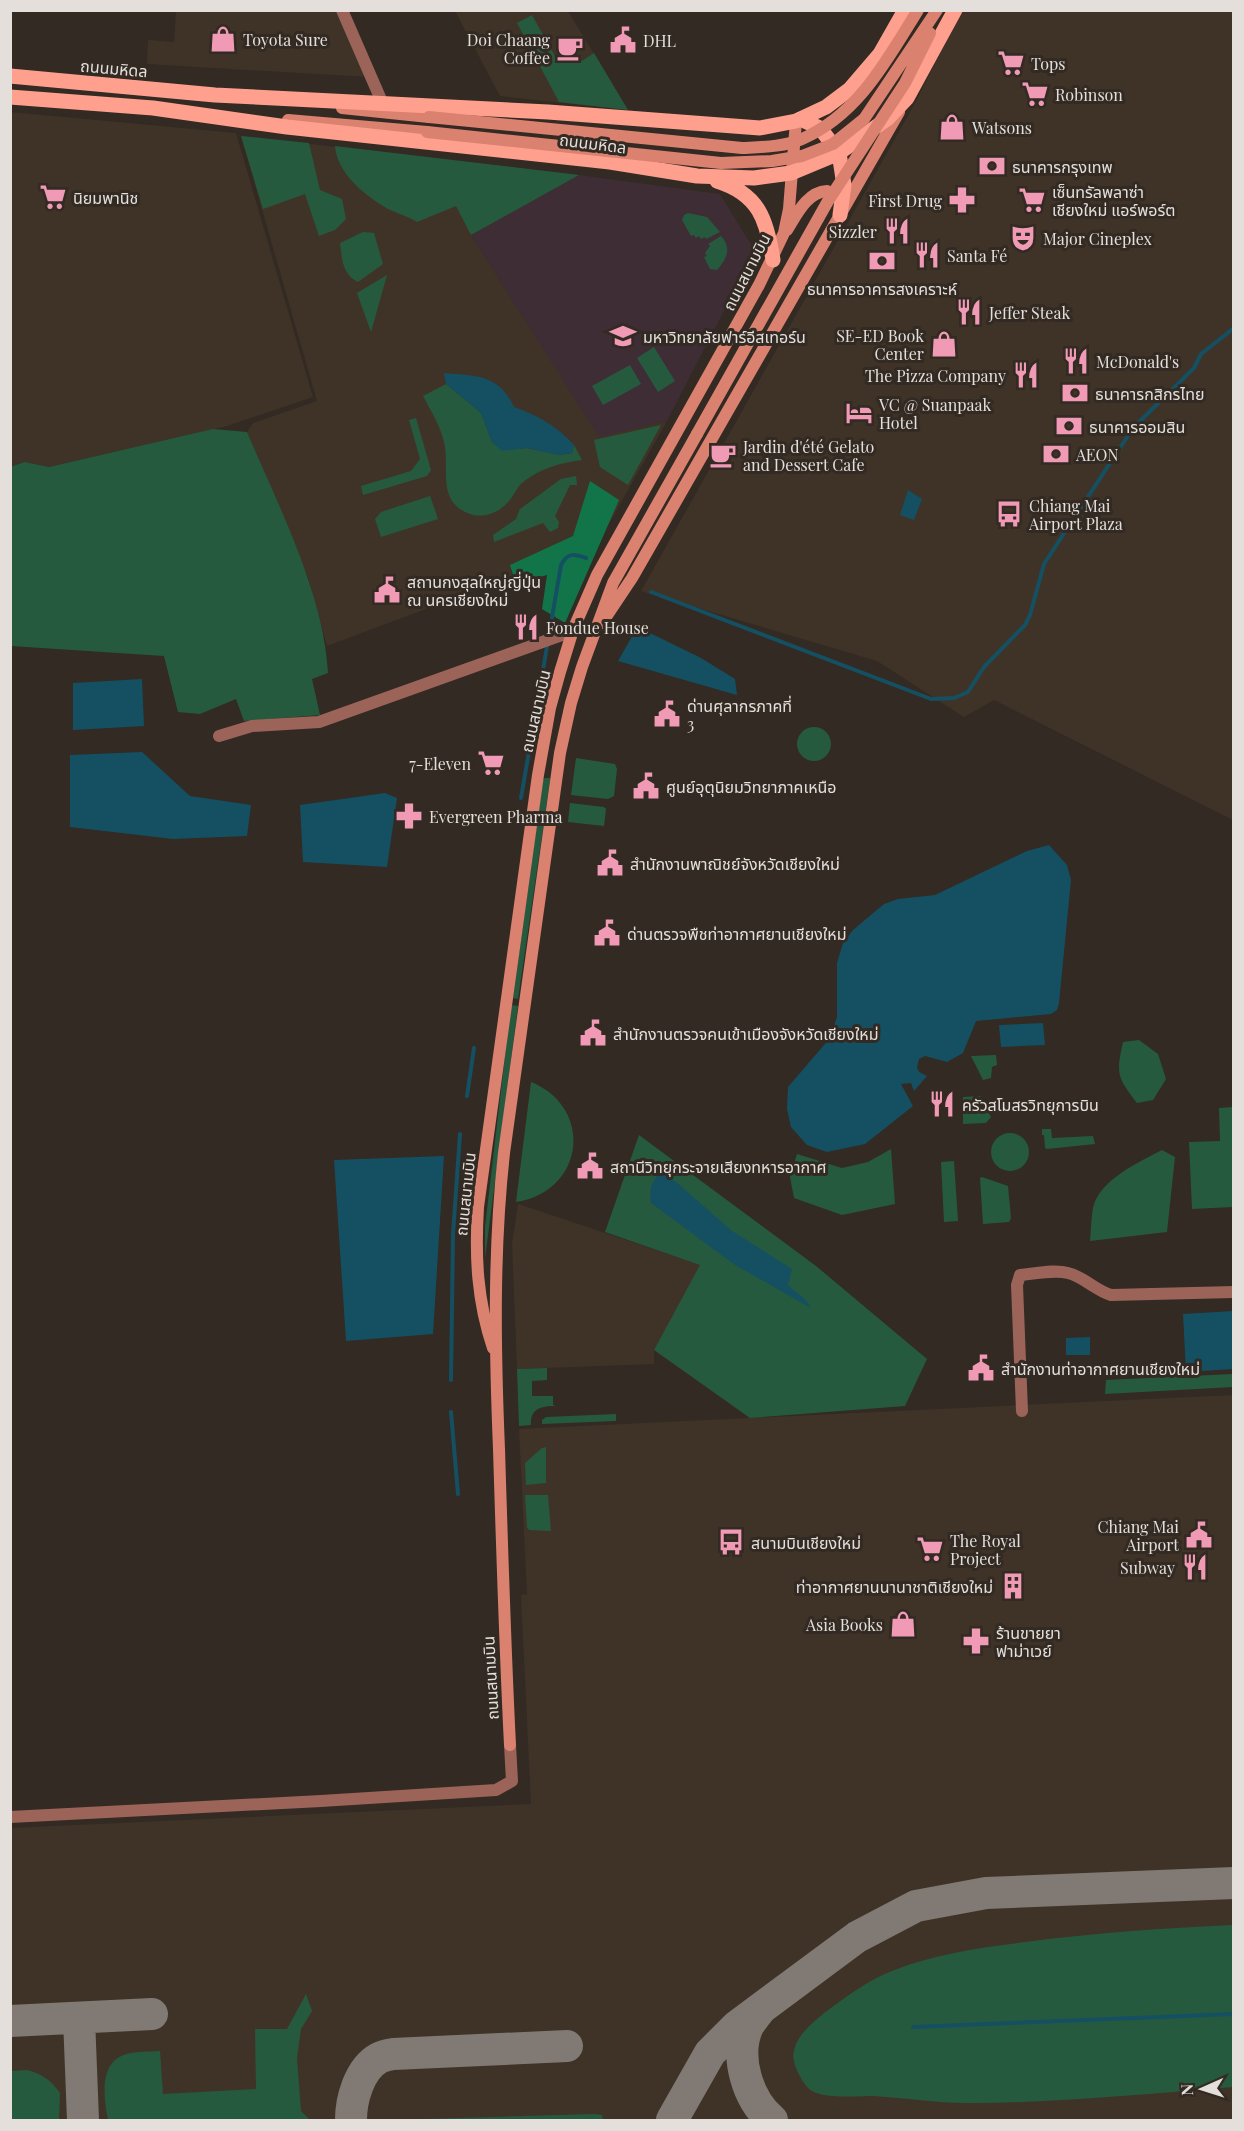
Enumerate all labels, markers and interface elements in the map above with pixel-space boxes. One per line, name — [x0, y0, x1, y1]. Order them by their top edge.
shop icon: Toyota Sure — [208, 24, 238, 54]
public building icon: DHL — [608, 25, 638, 55]
place label: Toyota Sure — [243, 29, 328, 50]
place label: Doi Chaang Coffee — [467, 29, 551, 68]
place label: DHL — [643, 30, 676, 51]
cafe icon: Doi Chaang Coffee — [555, 33, 585, 63]
supermarket icon: Tops — [996, 48, 1026, 78]
place label: Tops — [1031, 53, 1065, 74]
street label: ถนนมหิดล — [79, 55, 149, 81]
supermarket icon: Robinson — [1020, 79, 1050, 109]
place label: Robinson — [1055, 84, 1123, 105]
shop icon: Watsons — [937, 112, 967, 142]
place label: Watsons — [971, 117, 1032, 138]
street label: ถนนมหิดล — [558, 128, 628, 158]
bank icon: ธนาคารกรุงเทพ — [977, 151, 1007, 181]
place label: ธนาคารกรุงเทพ — [1012, 156, 1113, 177]
place label: เซ็นทรัลพลาซ่า เชียงใหม่ แอร์พอร์ต — [1052, 181, 1175, 220]
supermarket icon: นิยมพานิช — [38, 182, 68, 212]
pharmacy icon: First Drug — [947, 185, 977, 215]
supermarket icon: เซ็นทรัลพลาซ่า เชียงใหม่ แอร์พอร์ต — [1017, 185, 1047, 215]
place label: นิยมพานิช — [73, 187, 138, 208]
place label: First Drug — [868, 190, 943, 211]
restaurant icon: Sizzler — [882, 216, 912, 246]
place label: Sizzler — [829, 221, 877, 242]
theatre icon: Major Cineplex — [1008, 223, 1038, 253]
place label: Major Cineplex — [1043, 228, 1153, 249]
street label: ถนนสนามบิน — [718, 230, 774, 314]
restaurant icon: Santa Fé — [912, 240, 942, 270]
place label: Santa Fé — [947, 245, 1007, 266]
bank icon: ธนาคารอาคารสงเคราะห์ — [867, 246, 897, 276]
place label: ธนาคารอาคารสงเคราะห์ — [807, 278, 957, 299]
restaurant icon: Jeffer Steak — [954, 297, 984, 327]
place label: Jeffer Steak — [988, 302, 1070, 323]
school or university icon: มหาวิทยาลัยฟาร์อีสเทอร์น — [608, 321, 638, 351]
place label: SE-ED Book Center — [836, 325, 924, 364]
place label: มหาวิทยาลัยฟาร์อีสเทอร์น — [643, 326, 806, 347]
shop icon: SE-ED Book Center — [929, 329, 959, 359]
restaurant icon: McDonald's — [1061, 346, 1091, 376]
place label: McDonald's — [1096, 351, 1179, 372]
restaurant icon: The Pizza Company — [1011, 360, 1041, 390]
place label: The Pizza Company — [865, 365, 1006, 386]
bank icon: ธนาคารกสิกรไทย — [1060, 378, 1090, 408]
place label: ธนาคารกสิกรไทย — [1095, 383, 1204, 404]
place label: VC @ Suanpaak Hotel — [878, 394, 992, 433]
hotel icon: VC @ Suanpaak Hotel — [844, 398, 874, 428]
bank icon: ธนาคารออมสิน — [1054, 411, 1084, 441]
place label: ธนาคารออมสิน — [1089, 416, 1185, 437]
place label: Jardin d'été Gelato and Dessert Cafe — [742, 436, 875, 475]
bank icon: AEON — [1041, 439, 1071, 469]
cafe icon: Jardin d'été Gelato and Dessert Cafe — [708, 440, 738, 470]
place label: AEON — [1075, 444, 1119, 465]
place label: Chiang Mai Airport Plaza — [1028, 495, 1123, 534]
bus stop icon: Chiang Mai Airport Plaza — [994, 499, 1024, 529]
place label: สถานกงสุลใหญ่ญี่ปุ่น ณ นครเชียงใหม่ — [407, 571, 541, 610]
public building icon: สถานกงสุลใหญ่ญี่ปุ่น ณ นครเชียงใหม่ — [372, 575, 402, 605]
restaurant icon: Fondue House — [511, 612, 541, 642]
place label: Fondue House — [546, 617, 649, 638]
street label: ถนนสนามบิน — [515, 668, 555, 754]
place label: ด่านศุลากรภาคที่ 3 — [687, 695, 792, 734]
public building icon: ด่านศุลากรภาคที่ 3 — [652, 699, 682, 729]
supermarket icon: 7-Eleven — [476, 748, 506, 778]
place label: 7-Eleven — [409, 753, 471, 774]
public building icon: ศูนย์อุตุนิยมวิทยาภาคเหนือ — [631, 771, 661, 801]
place label: ศูนย์อุตุนิยมวิทยาภาคเหนือ — [666, 776, 837, 797]
pharmacy icon: Evergreen Pharma — [394, 801, 424, 831]
place label: Evergreen Pharma — [429, 806, 563, 827]
public building icon: สำนักงานพาณิชย์จังหวัดเชียงใหม่ — [595, 848, 625, 878]
place label: สำนักงานพาณิชย์จังหวัดเชียงใหม่ — [630, 853, 840, 874]
public building icon: ด่านตรวจพืชท่าอากาศยานเชียงใหม่ — [592, 918, 622, 948]
place label: ด่านตรวจพืชท่าอากาศยานเชียงใหม่ — [627, 923, 847, 944]
public building icon: สำนักงานตรวจคนเข้าเมืองจังหวัดเชียงใหม่ — [578, 1018, 608, 1048]
place label: สำนักงานตรวจคนเข้าเมืองจังหวัดเชียงใหม่ — [613, 1023, 879, 1044]
restaurant icon: ครัวสโมสรวิทยุการบิน — [927, 1089, 957, 1119]
place label: ครัวสโมสรวิทยุการบิน — [962, 1094, 1099, 1115]
street label: ถนนสนามบิน — [450, 1151, 480, 1237]
public building icon: สถานีวิทยุกระจายเสียงทหารอากาศ — [575, 1151, 605, 1181]
place label: สถานีวิทยุกระจายเสียงทหารอากาศ — [610, 1156, 827, 1177]
public building icon: สำนักงานท่าอากาศยานเชียงใหม่ — [966, 1353, 996, 1383]
place label: สำนักงานท่าอากาศยานเชียงใหม่ — [1001, 1358, 1200, 1379]
place label: Chiang Mai Airport — [1098, 1516, 1179, 1555]
public building icon: Chiang Mai Airport — [1184, 1520, 1214, 1550]
bus stop icon: สนามบินเชียงใหม่ — [716, 1527, 746, 1557]
place label: The Royal Project — [950, 1530, 1021, 1569]
place label: สนามบินเชียงใหม่ — [751, 1532, 861, 1553]
supermarket icon: The Royal Project — [915, 1534, 945, 1564]
restaurant icon: Subway — [1180, 1552, 1210, 1582]
place label: Subway — [1120, 1557, 1175, 1578]
building icon: ท่าอากาศยานนานาชาติเชียงใหม่ — [998, 1571, 1028, 1601]
place label: ท่าอากาศยานนานาชาติเชียงใหม่ — [796, 1576, 993, 1597]
shop icon: Asia Books — [888, 1609, 918, 1639]
place label: Asia Books — [805, 1614, 883, 1635]
place label: ร้านขายยา ฟาม่าเวย์ — [996, 1622, 1061, 1661]
pharmacy icon: ร้านขายยา ฟาม่าเวย์ — [961, 1626, 991, 1656]
street label: ถนนสนามบิน — [477, 1636, 503, 1720]
north arrow — [1172, 2059, 1232, 2119]
text: N — [1176, 2083, 1197, 2096]

